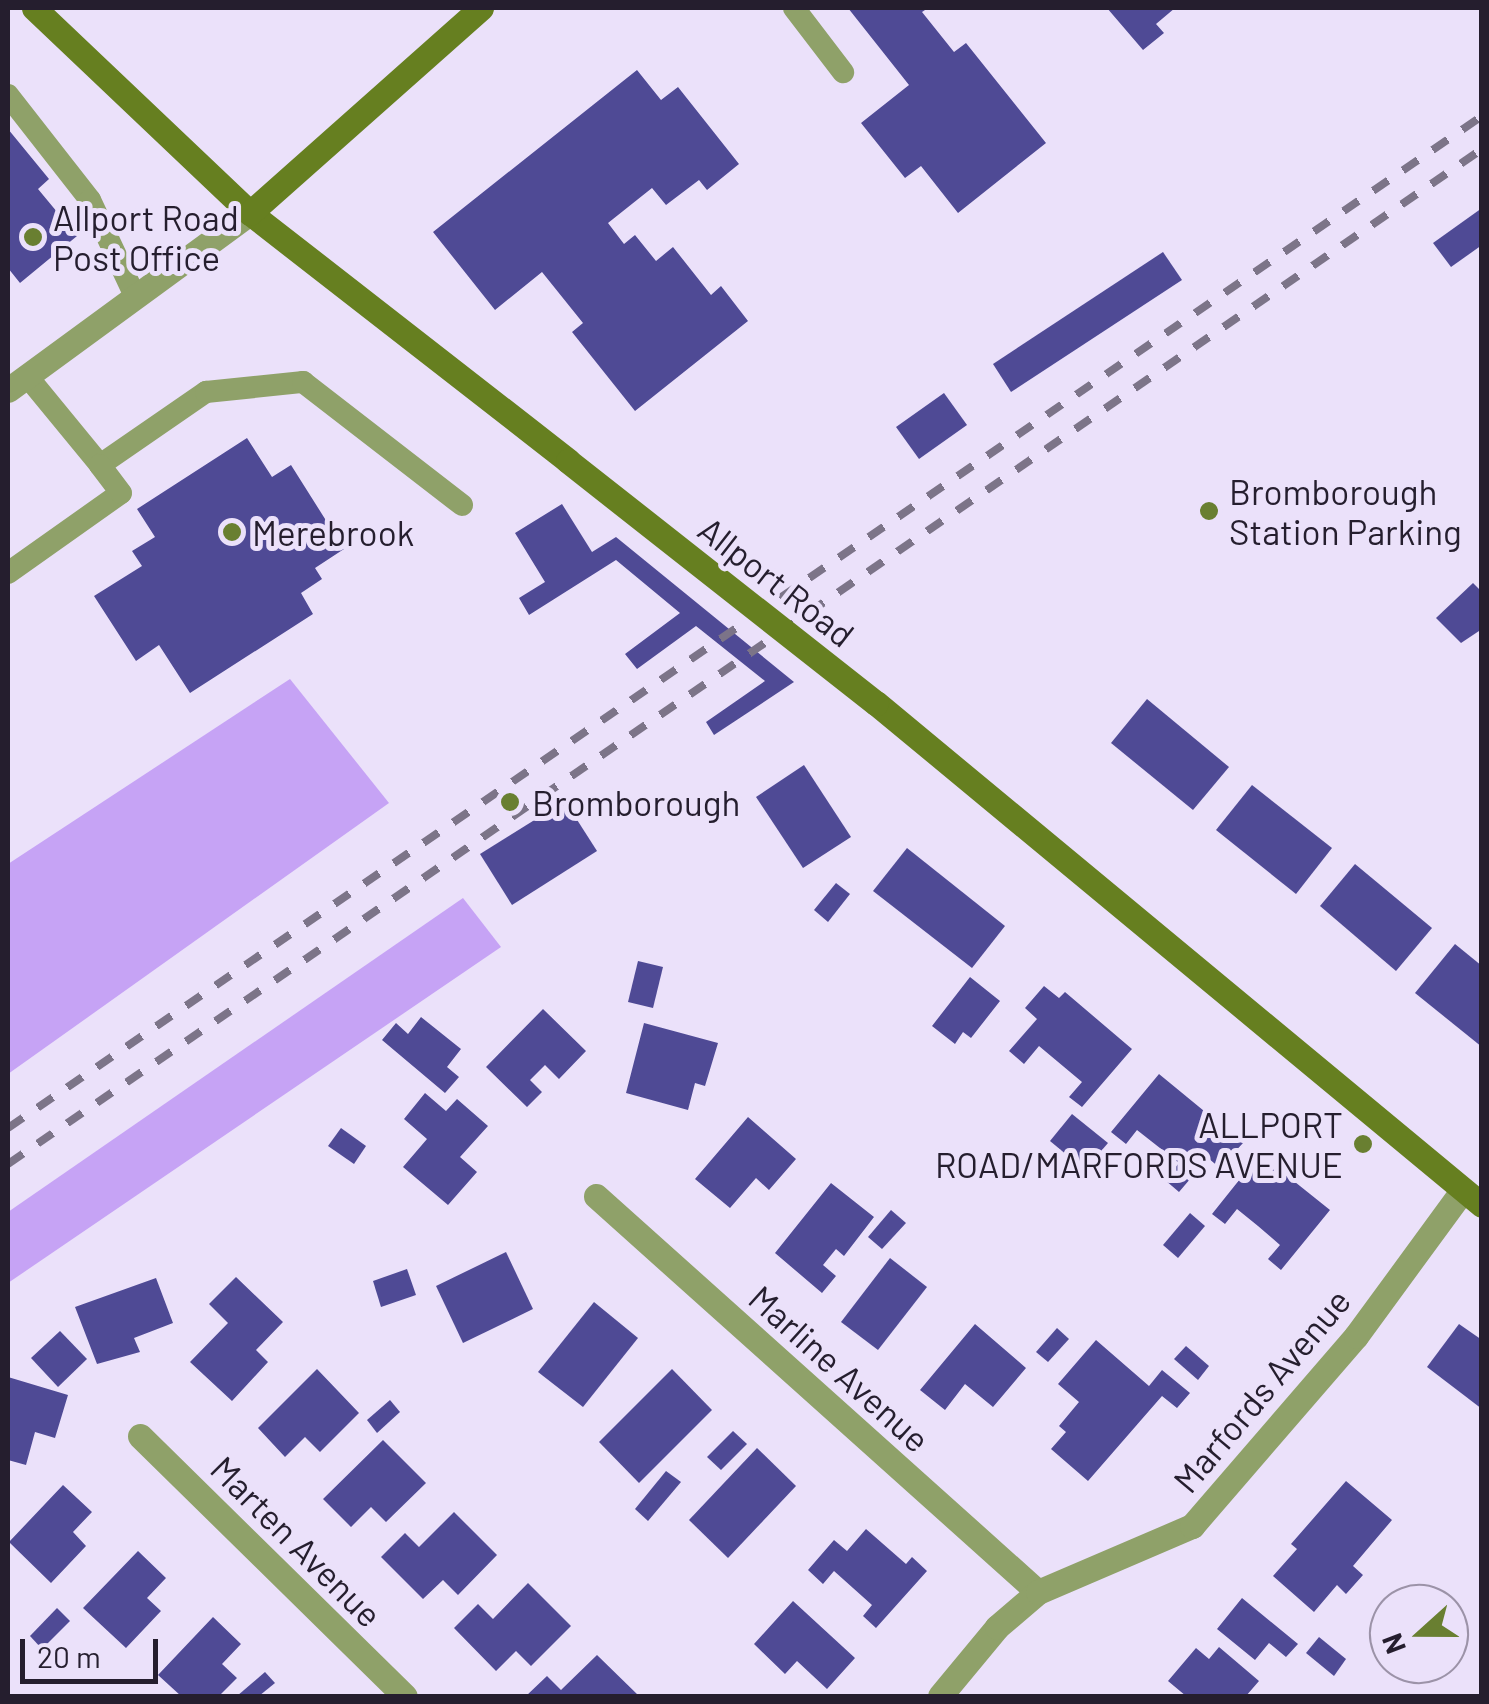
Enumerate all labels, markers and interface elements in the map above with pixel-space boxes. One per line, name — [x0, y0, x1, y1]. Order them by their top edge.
place label: Allport Road Post Office — [53, 196, 239, 278]
marker: Allport Road Post Office — [22, 226, 44, 248]
place label: Bromborough Station Parking — [1229, 470, 1462, 552]
marker: Bromborough Station Parking — [1198, 500, 1220, 522]
street label: Allport Road — [691, 507, 863, 655]
place label: Merebrook — [252, 511, 414, 553]
marker: Merebrook — [221, 521, 243, 543]
place label: Bromborough — [532, 781, 740, 823]
marker: Bromborough — [497, 789, 523, 815]
place label: ALLPORT ROAD/MARFORDS AVENUE — [935, 1103, 1343, 1185]
marker: ALLPORT ROAD/MARFORDS AVENUE — [1352, 1133, 1374, 1155]
street label: Marline Avenue — [741, 1276, 939, 1460]
street label: Marfords Avenue — [1164, 1280, 1358, 1500]
street label: Marten Avenue — [203, 1447, 391, 1635]
north arrow — [1369, 1584, 1469, 1684]
scale bar — [25, 1619, 162, 1681]
text: N — [1374, 1629, 1412, 1659]
text: 20 m — [37, 1638, 101, 1674]

